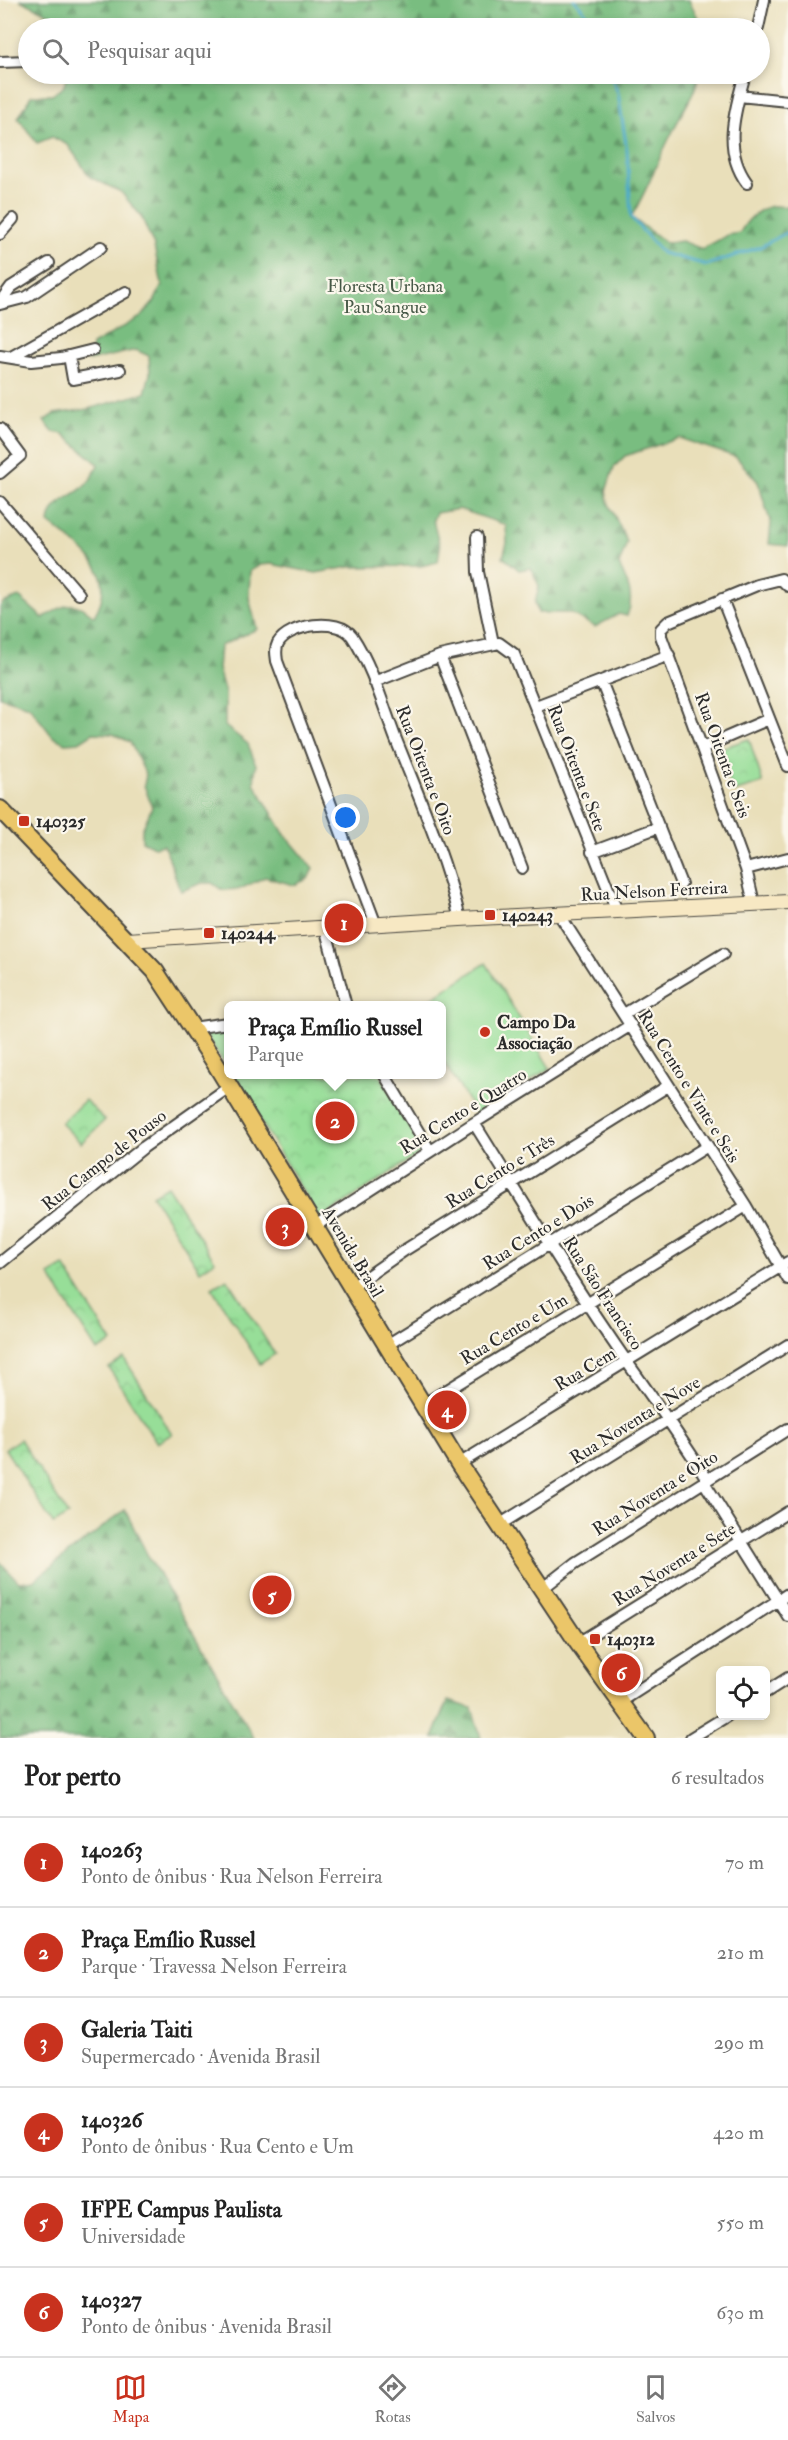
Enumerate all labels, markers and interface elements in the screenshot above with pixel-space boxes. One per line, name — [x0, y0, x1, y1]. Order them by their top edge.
search box — [18, 18, 770, 84]
icon: search — [39, 35, 72, 68]
text: Pesquisar aqui — [87, 37, 212, 65]
park label: Floresta Urbana Pau Sangue — [327, 275, 444, 319]
street label: Rua Oitenta e Seis — [689, 689, 756, 821]
street label: Rua Oitenta e Sete — [542, 701, 612, 835]
street label: Rua Oitenta e Oito — [390, 702, 461, 839]
your location — [331, 803, 360, 832]
place label: 140325 — [36, 810, 86, 833]
marker: 140325 — [17, 814, 31, 828]
street label: Rua Nelson Ferreira — [580, 876, 729, 907]
pin: 1 — [324, 900, 364, 946]
place label: 140243 — [502, 904, 553, 927]
marker: 140243 — [483, 908, 497, 922]
place label: 140244 — [221, 922, 276, 945]
marker: 140244 — [202, 926, 216, 940]
popup — [224, 1001, 446, 1079]
street label: Rua Cento e Vinte e Seis — [632, 1005, 745, 1167]
place label: Campo Da Associação — [496, 1011, 576, 1055]
text: Praça Emílio Russel — [248, 1014, 422, 1042]
marker: Campo Da Associação — [478, 1025, 492, 1039]
text: Parque — [248, 1042, 304, 1067]
street label: Rua Cento e Quatro — [395, 1063, 531, 1160]
pin: 2 — [316, 1098, 354, 1144]
street label: Rua Campo de Pouso — [37, 1104, 172, 1216]
street label: Rua Cento e Três — [441, 1129, 559, 1214]
street label: Rua Cento e Dois — [478, 1189, 598, 1276]
street label: Avenida Brasil — [316, 1202, 389, 1302]
pin: 3 — [266, 1204, 304, 1250]
street label: Rua São Francisco — [557, 1232, 648, 1355]
street label: Rua Cento e Um — [456, 1288, 572, 1371]
street label: Rua Cem — [550, 1342, 620, 1397]
street label: Rua Noventa e Nove — [566, 1371, 705, 1470]
pin: 4 — [428, 1388, 466, 1432]
street label: Rua Noventa e Oito — [588, 1445, 723, 1541]
street label: Rua Noventa e Sete — [608, 1517, 741, 1612]
pin: 5 — [252, 1572, 292, 1618]
place label: 140312 — [607, 1628, 655, 1651]
marker: 140312 — [588, 1632, 602, 1646]
pin: 6 — [602, 1650, 640, 1696]
map controls — [716, 1666, 770, 1720]
button: locate — [716, 1666, 770, 1720]
text: Por perto — [24, 1761, 121, 1793]
text: 6 resultados — [671, 1765, 764, 1790]
text: 140263 — [81, 1836, 143, 1864]
text: 1 — [40, 1850, 47, 1875]
text: 70 m — [725, 1850, 764, 1875]
text: Ponto de ônibus · Rua Nelson Ferreira — [81, 1864, 383, 1889]
text: Praça Emílio Russel — [81, 1926, 256, 1954]
text: 2 — [38, 1940, 49, 1965]
text: 210 m — [717, 1940, 764, 1965]
text: Parque · Travessa Nelson Ferreira — [81, 1954, 347, 1979]
text: Galeria Taiti — [81, 2016, 193, 2044]
text: 3 — [40, 2030, 47, 2055]
text: 290 m — [714, 2030, 764, 2055]
text: Supermercado · Avenida Brasil — [81, 2044, 320, 2069]
text: 140326 — [81, 2106, 143, 2134]
text: 4 — [38, 2120, 49, 2145]
text: 420 m — [713, 2120, 764, 2145]
text: Ponto de ônibus · Rua Cento e Um — [81, 2134, 354, 2159]
text: IFPE Campus Paulista — [81, 2196, 282, 2224]
text: 5 — [39, 2210, 48, 2235]
text: 550 m — [717, 2210, 764, 2235]
text: Universidade — [81, 2224, 185, 2249]
text: 140327 — [81, 2286, 142, 2314]
text: 6 — [38, 2300, 49, 2325]
text: 630 m — [716, 2300, 764, 2325]
text: Ponto de ônibus · Avenida Brasil — [81, 2314, 332, 2339]
tab: Mapa — [113, 2371, 149, 2427]
tab: Rotas — [374, 2371, 411, 2427]
tab: Salvos — [636, 2371, 675, 2427]

